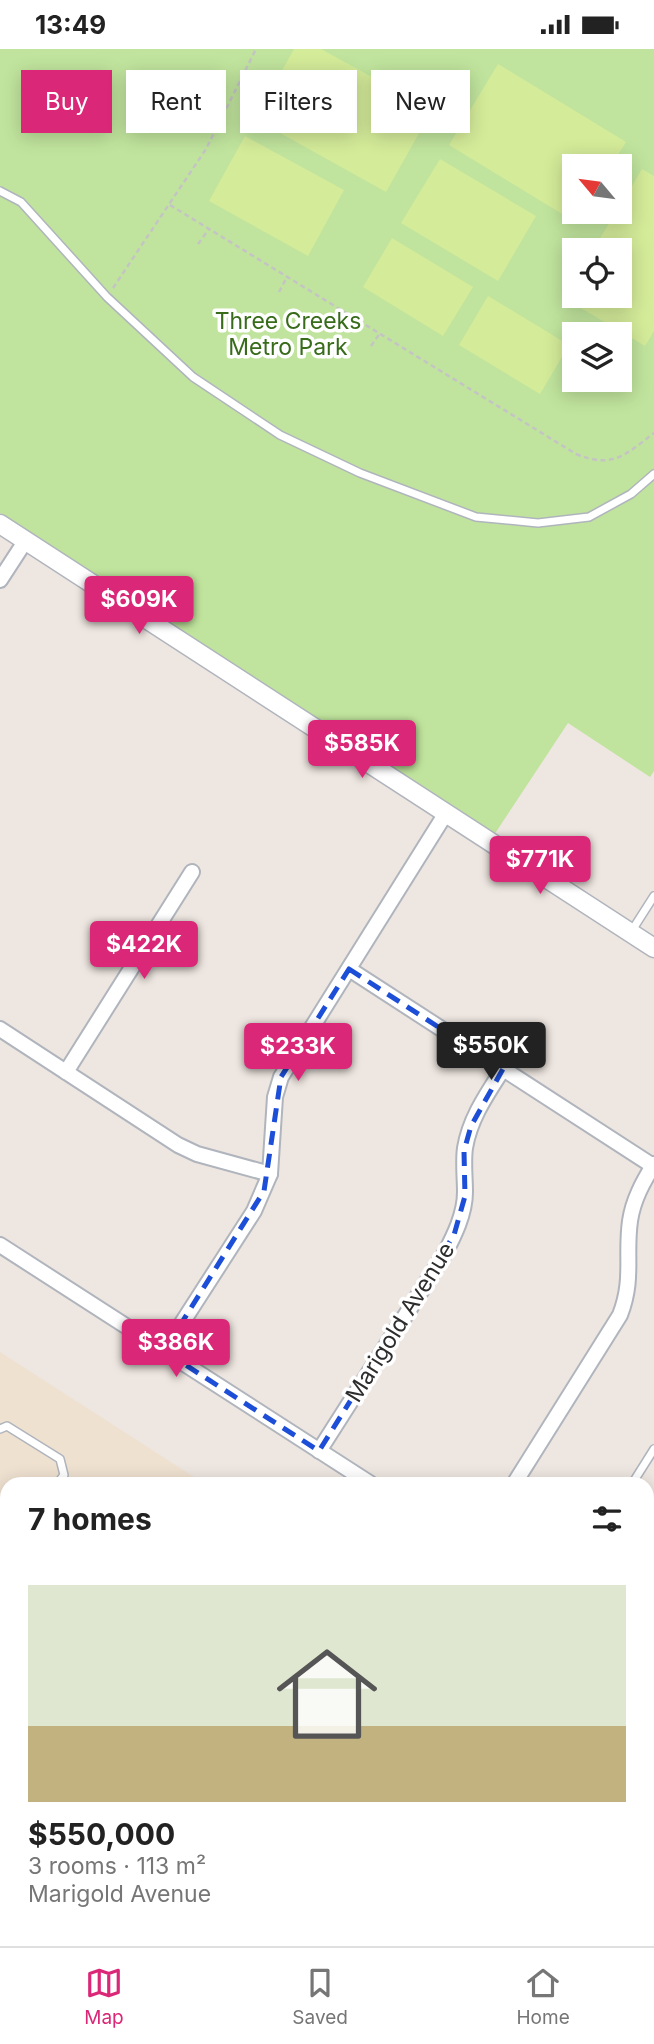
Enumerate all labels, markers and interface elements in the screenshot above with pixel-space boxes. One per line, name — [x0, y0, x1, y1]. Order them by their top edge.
text: 13:49 — [35, 9, 106, 40]
chip: Buy — [21, 70, 112, 133]
chip: Rent — [126, 70, 226, 133]
chip: Filters — [240, 70, 357, 133]
chip: New — [371, 70, 470, 133]
north arrow — [562, 154, 632, 224]
map controls — [562, 154, 632, 392]
button: locate — [562, 238, 632, 308]
park label: Three Creeks Metro Park — [215, 307, 361, 361]
button: layers — [562, 322, 632, 392]
pin: $609K — [90, 577, 188, 636]
text: $609K — [101, 585, 178, 613]
pin: $585K — [313, 721, 411, 780]
text: $585K — [324, 729, 400, 757]
pin: $771K — [491, 837, 589, 896]
text: $771K — [506, 845, 574, 873]
pin: $422K — [95, 921, 193, 981]
text: $422K — [106, 930, 182, 958]
pin: $233K — [249, 1023, 347, 1083]
pin: $550K — [442, 1023, 540, 1082]
text: $550K — [453, 1031, 529, 1059]
text: $233K — [260, 1032, 336, 1060]
street label: Marigold Avenue — [340, 1237, 460, 1407]
pin: $386K — [127, 1319, 225, 1379]
text: $386K — [138, 1328, 214, 1356]
icon: filters — [588, 1500, 626, 1538]
text: 7 homes — [28, 1501, 152, 1537]
icon: home — [264, 1631, 390, 1757]
text: $550,000 — [28, 1816, 175, 1852]
text: 3 rooms · 113 m² — [28, 1852, 206, 1880]
text: Marigold Avenue — [28, 1880, 211, 1908]
tab: Map — [84, 1964, 124, 2029]
tab: Saved — [292, 1964, 348, 2029]
tab: Home — [516, 1964, 570, 2029]

